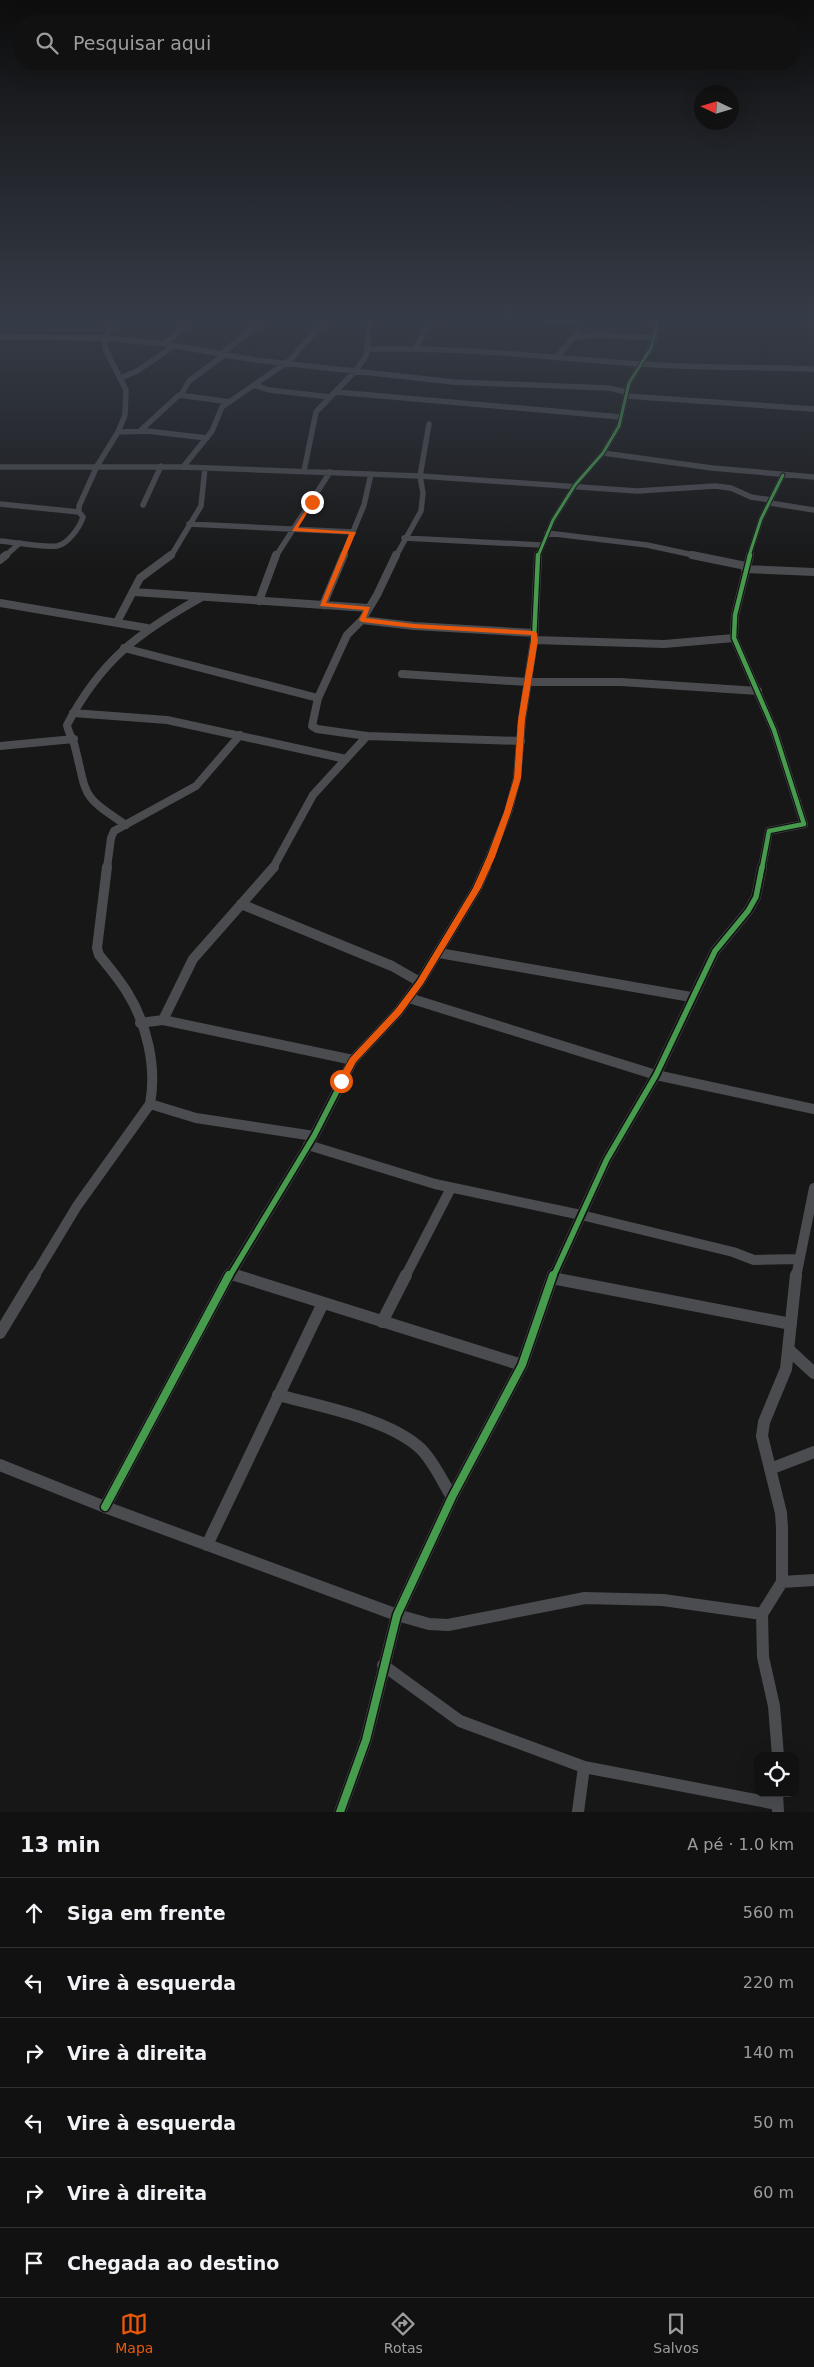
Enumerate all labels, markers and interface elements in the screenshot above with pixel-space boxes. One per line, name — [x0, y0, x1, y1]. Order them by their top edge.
search box — [15, 15, 799, 70]
icon: search — [33, 29, 61, 57]
text: Pesquisar aqui — [73, 32, 211, 54]
north arrow — [694, 85, 739, 130]
route end — [301, 491, 324, 514]
route start — [330, 1070, 353, 1093]
map controls — [754, 1752, 799, 1797]
button: locate — [754, 1752, 799, 1797]
text: 13 min — [20, 1833, 101, 1857]
text: A pé · 1.0 km — [687, 1835, 794, 1854]
icon: ahead — [20, 1899, 48, 1927]
text: Siga em frente — [67, 1902, 226, 1924]
text: 560 m — [743, 1903, 794, 1922]
icon: left — [20, 1969, 48, 1997]
text: Vire à esquerda — [67, 1972, 236, 1994]
text: 220 m — [743, 1973, 794, 1992]
icon: right — [20, 2039, 48, 2067]
text: Vire à direita — [67, 2042, 207, 2064]
text: 140 m — [743, 2043, 794, 2062]
icon: left — [20, 2109, 48, 2137]
text: Vire à esquerda — [67, 2112, 236, 2134]
text: 50 m — [753, 2113, 794, 2132]
icon: right — [20, 2179, 48, 2207]
text: Vire à direita — [67, 2182, 207, 2204]
text: 60 m — [753, 2183, 794, 2202]
icon: arrive — [20, 2249, 48, 2277]
text: Chegada ao destino — [67, 2252, 279, 2274]
tab: Mapa — [115, 2310, 153, 2356]
tab: Rotas — [384, 2310, 423, 2356]
tab: Salvos — [653, 2310, 699, 2356]

